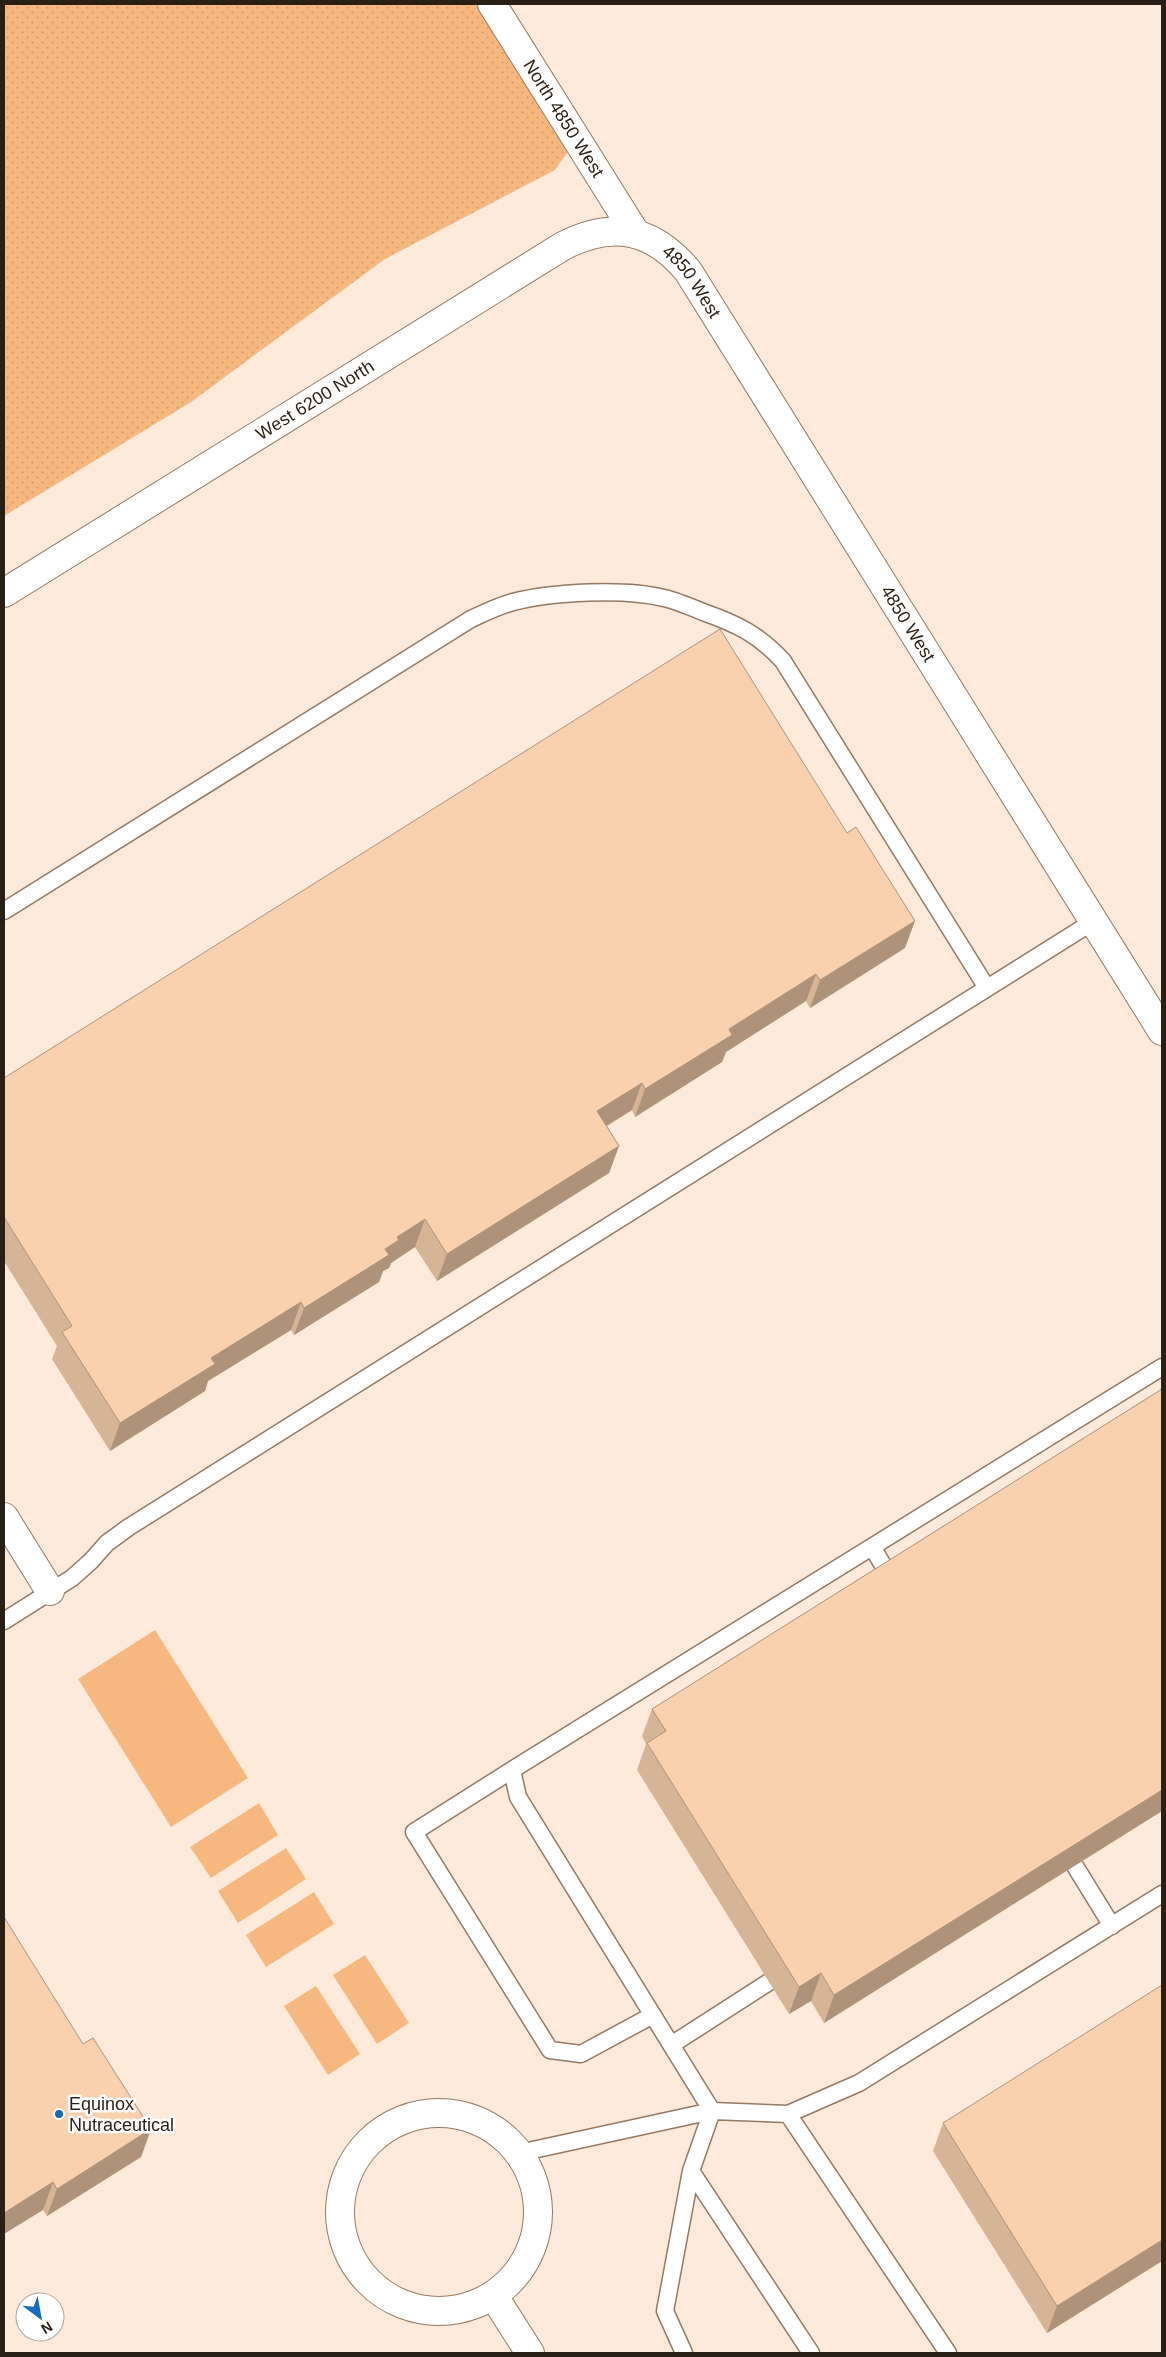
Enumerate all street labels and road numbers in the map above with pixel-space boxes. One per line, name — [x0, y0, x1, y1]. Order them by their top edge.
street label: North 4850 West — [519, 56, 608, 181]
street label: 4850 West — [659, 241, 725, 322]
street label: West 6200 North — [252, 356, 378, 444]
street label: 4850 West — [877, 582, 939, 665]

